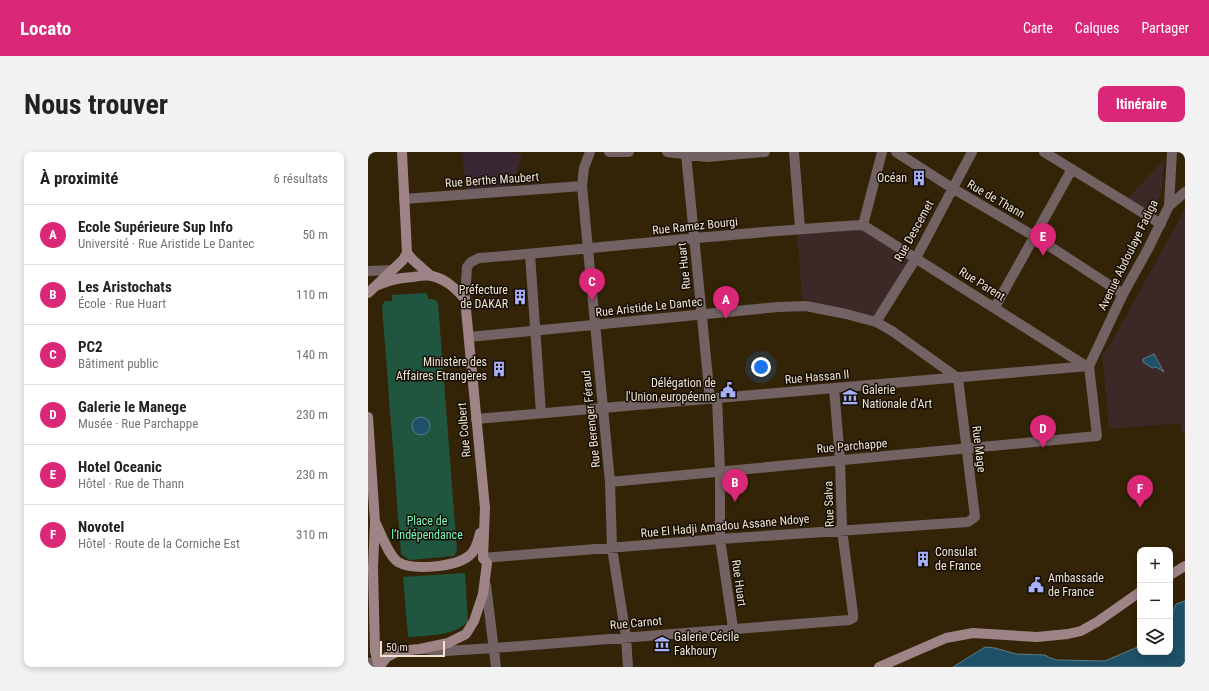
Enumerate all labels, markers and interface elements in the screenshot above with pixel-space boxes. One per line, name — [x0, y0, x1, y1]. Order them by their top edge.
text: Locato — [20, 17, 71, 40]
text: Carte — [1023, 20, 1053, 36]
text: Calques — [1075, 20, 1119, 36]
text: Partager — [1141, 20, 1189, 36]
button: Itinéraire — [1098, 86, 1185, 122]
text: Nous trouver — [24, 88, 168, 121]
text: À proximité — [40, 168, 118, 188]
building icon: Océan — [910, 169, 928, 187]
street label: Rue Berthe Maubert — [445, 170, 540, 190]
text: 6 résultats — [274, 171, 328, 186]
place label: Océan — [877, 171, 907, 185]
street label: Rue de Thann — [965, 177, 1027, 221]
street label: Avenue Abdoulaye Fadiga — [1095, 197, 1161, 313]
street label: Rue Descemet — [891, 198, 937, 264]
street label: Rue Ramez Bourgi — [652, 215, 738, 237]
text: Ecole Supérieure Sup Info — [78, 218, 233, 236]
pin: E — [1030, 223, 1056, 256]
text: A — [49, 227, 57, 242]
text: 50 m — [302, 227, 328, 242]
text: Université · Rue Aristide Le Dantec — [78, 236, 254, 251]
street label: Rue Huart — [675, 241, 693, 290]
street label: Rue Parent — [956, 264, 1008, 304]
pin: C — [579, 268, 605, 301]
text: Les Aristochats — [78, 278, 172, 296]
place label: Préfecture de DAKAR — [459, 283, 509, 311]
pin: A — [713, 286, 739, 319]
text: B — [49, 287, 57, 302]
text: 110 m — [296, 287, 328, 302]
building icon: Préfecture de DAKAR — [511, 288, 529, 306]
street label: Rue Aristide Le Dantec — [595, 294, 703, 320]
text: École · Rue Huart — [78, 296, 166, 311]
text: PC2 — [78, 338, 103, 356]
text: C — [49, 347, 57, 362]
text: 140 m — [296, 347, 328, 362]
place label: Ministère des Affaires Etrangères — [396, 355, 487, 383]
text: Bâtiment public — [78, 356, 158, 371]
your location — [751, 357, 771, 377]
building icon: Ministère des Affaires Etrangères — [490, 360, 508, 378]
street label: Rue Hassan ll — [784, 367, 850, 387]
street label: Rue Berenger Féraud — [579, 370, 603, 468]
place label: Délégation de l'Union européenne — [626, 376, 716, 404]
public building icon: Délégation de l'Union européenne — [719, 381, 737, 399]
place label: Galerie Nationale d'Art — [862, 383, 932, 411]
museum icon: Galerie Nationale d'Art — [841, 388, 859, 406]
text: Galerie le Manege — [78, 398, 186, 416]
street label: Rue Colbert — [455, 401, 473, 458]
text: D — [49, 407, 57, 422]
text: 230 m — [296, 407, 328, 422]
pin: D — [1030, 415, 1056, 448]
text: Musée · Rue Parchappe — [78, 416, 198, 431]
street label: Rue Mage — [969, 425, 989, 474]
street label: Rue Parchappe — [816, 436, 888, 456]
text: Hotel Oceanic — [78, 458, 162, 476]
text: E — [50, 467, 56, 482]
text: 230 m — [296, 467, 328, 482]
pin: B — [722, 469, 748, 502]
pin: F — [1127, 475, 1153, 508]
text: Hôtel · Rue de Thann — [78, 476, 184, 491]
street label: Rue Salva — [821, 480, 837, 527]
street label: Rue El Hadji Amadou Assane Ndoye — [640, 512, 810, 540]
park label: Place de l’Indépendance — [391, 514, 463, 542]
text: Novotel — [78, 518, 124, 536]
text: F — [50, 527, 56, 542]
text: 310 m — [296, 527, 328, 542]
text: Hôtel · Route de la Corniche Est — [78, 536, 240, 551]
place label: Consulat de France — [935, 545, 981, 573]
map controls — [1137, 547, 1173, 655]
button: + — [1137, 547, 1173, 583]
building icon: Consulat de France — [914, 550, 932, 568]
street label: Rue Huart — [729, 559, 749, 608]
place label: Ambassade de France — [1048, 571, 1104, 599]
public building icon: Ambassade de France — [1027, 576, 1045, 594]
button: − — [1137, 583, 1173, 619]
street label: Rue Carnot — [609, 614, 663, 632]
button: layers — [1137, 619, 1173, 655]
place label: Galerie Cécile Fakhoury — [674, 630, 739, 658]
museum icon: Galerie Cécile Fakhoury — [653, 635, 671, 653]
scale bar — [380, 639, 445, 658]
text: 50 m — [386, 641, 408, 654]

